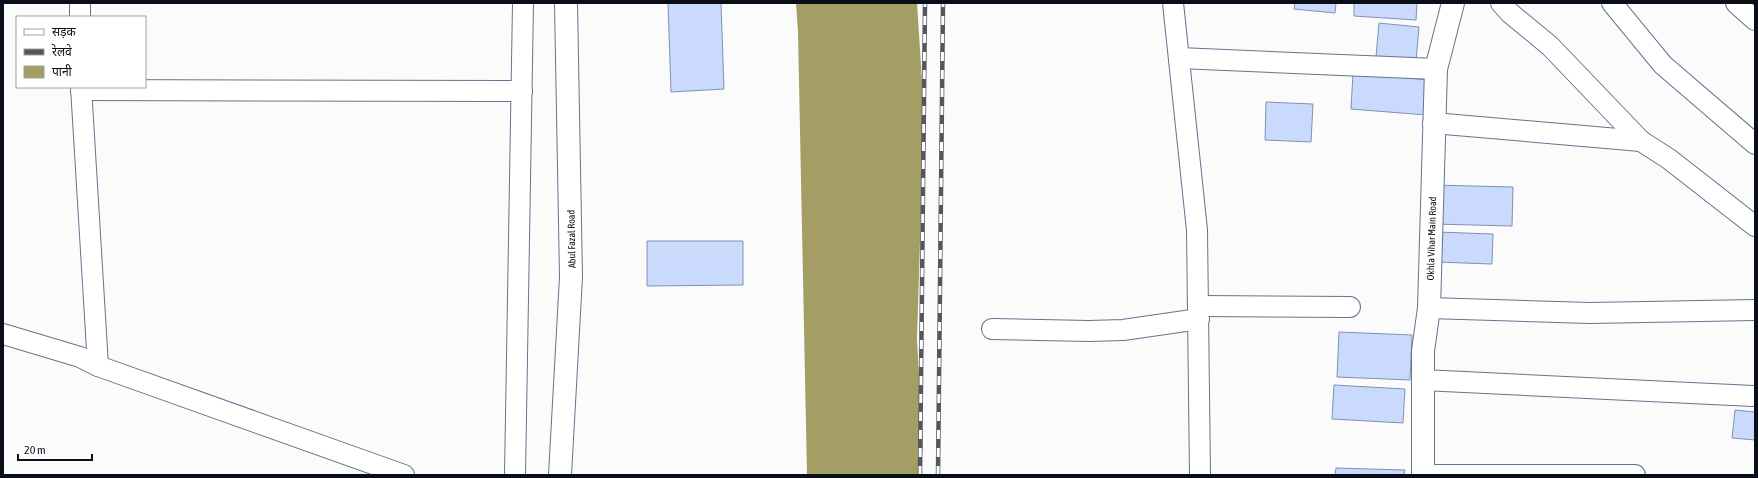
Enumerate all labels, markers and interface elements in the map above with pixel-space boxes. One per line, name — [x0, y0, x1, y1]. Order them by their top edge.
legend — [16, 16, 146, 88]
text: सड़क — [52, 25, 77, 39]
text: रेलवे — [52, 44, 72, 59]
text: पानी — [52, 64, 73, 79]
street label: Okhla Vihar Main Road — [1425, 196, 1438, 281]
street label: Abul Fazal Road — [565, 209, 578, 268]
scale bar — [18, 436, 92, 462]
text: 20 m — [24, 443, 46, 457]

